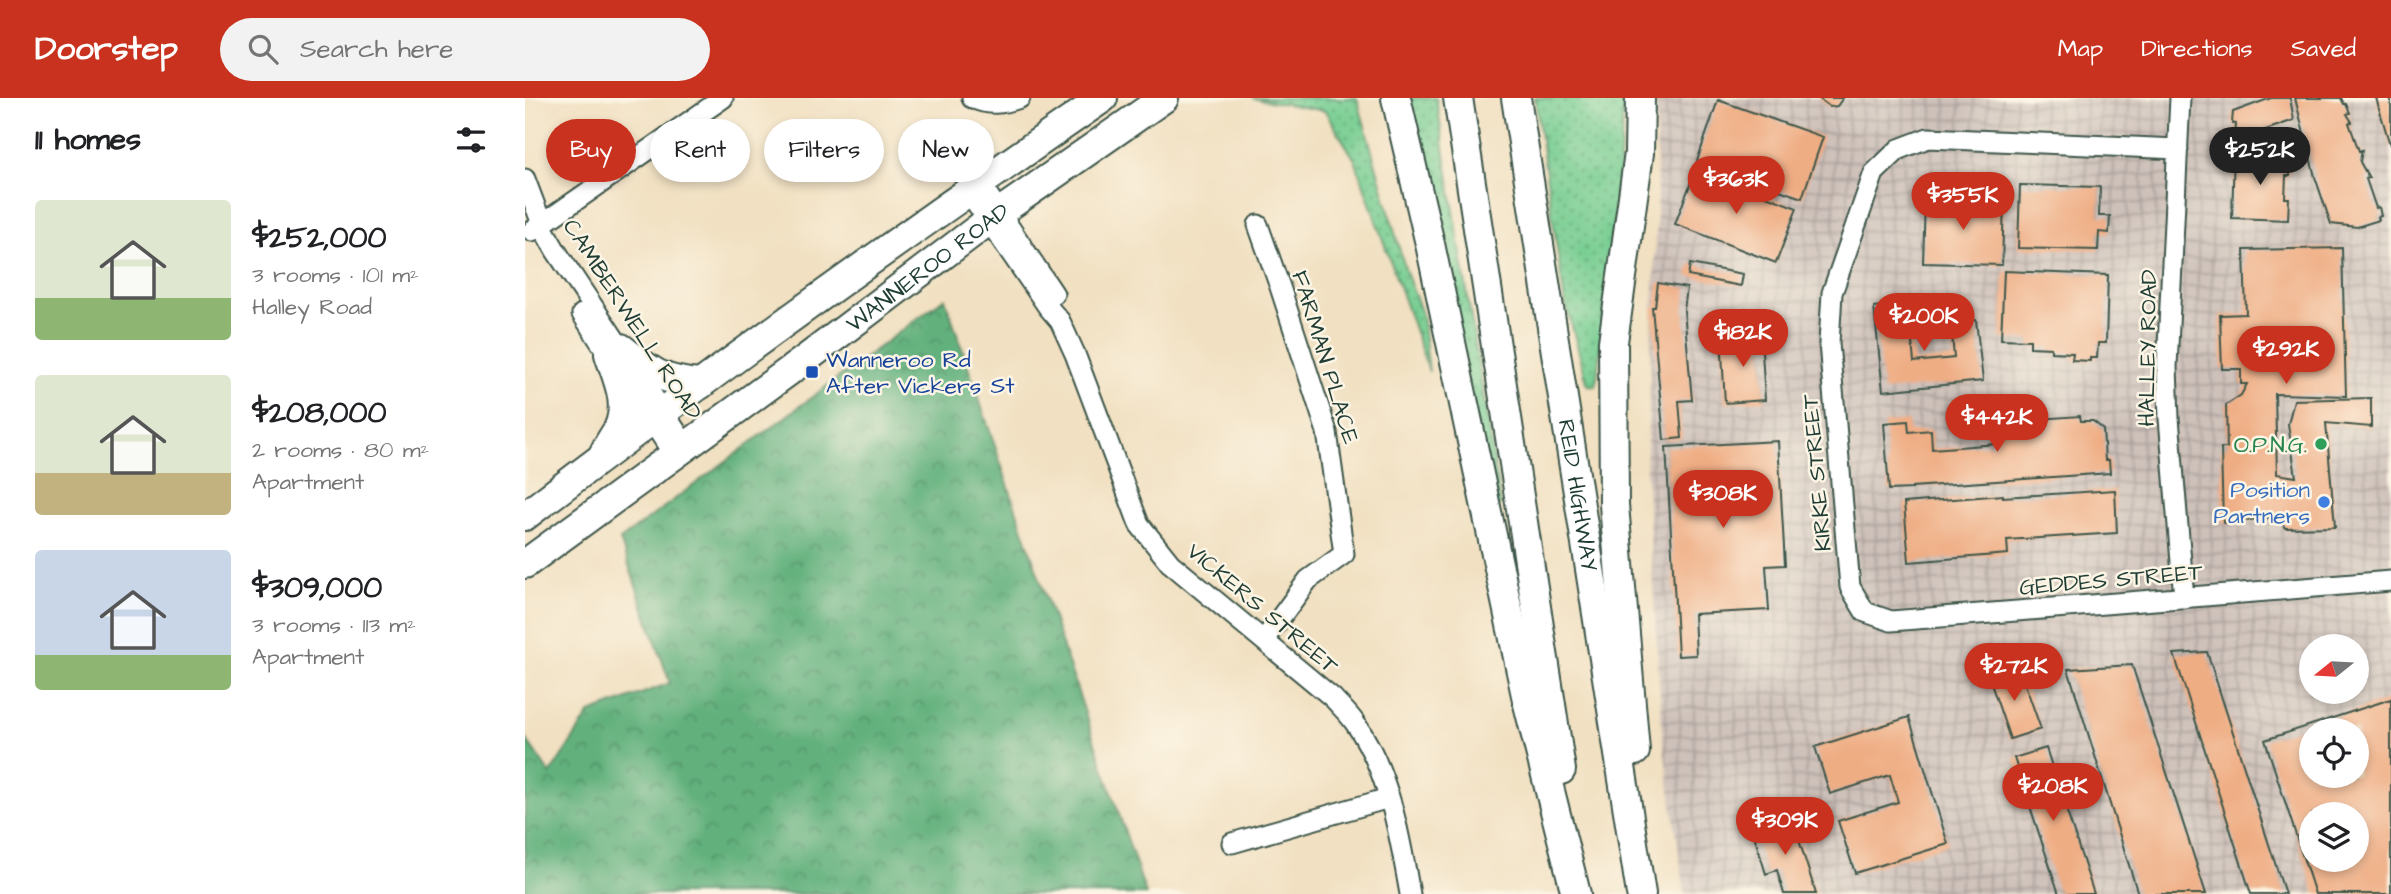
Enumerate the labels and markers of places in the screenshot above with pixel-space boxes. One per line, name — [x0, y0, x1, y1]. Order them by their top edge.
pin: $252K — [2211, 127, 2309, 187]
pin: $363K — [1687, 156, 1785, 216]
pin: $355K — [1914, 172, 2012, 232]
pin: $200K — [1875, 294, 1973, 353]
pin: $182K — [1694, 310, 1792, 369]
pin: $292K — [2237, 327, 2335, 386]
place label: Wanneroo Rd After Vickers St — [826, 344, 1015, 402]
marker: Wanneroo Rd After Vickers St — [804, 364, 820, 380]
pin: $442K — [1948, 394, 2046, 454]
place label: O.P.N.G. — [2234, 429, 2307, 461]
marker: O.P.N.G. — [2313, 436, 2329, 452]
pin: $308K — [1674, 470, 1772, 530]
place label: Position Partners — [2213, 474, 2310, 532]
marker: Position Partners — [2316, 494, 2332, 510]
pin: $272K — [1965, 644, 2063, 703]
pin: $208K — [2004, 764, 2102, 823]
pin: $309K — [1736, 798, 1834, 857]

